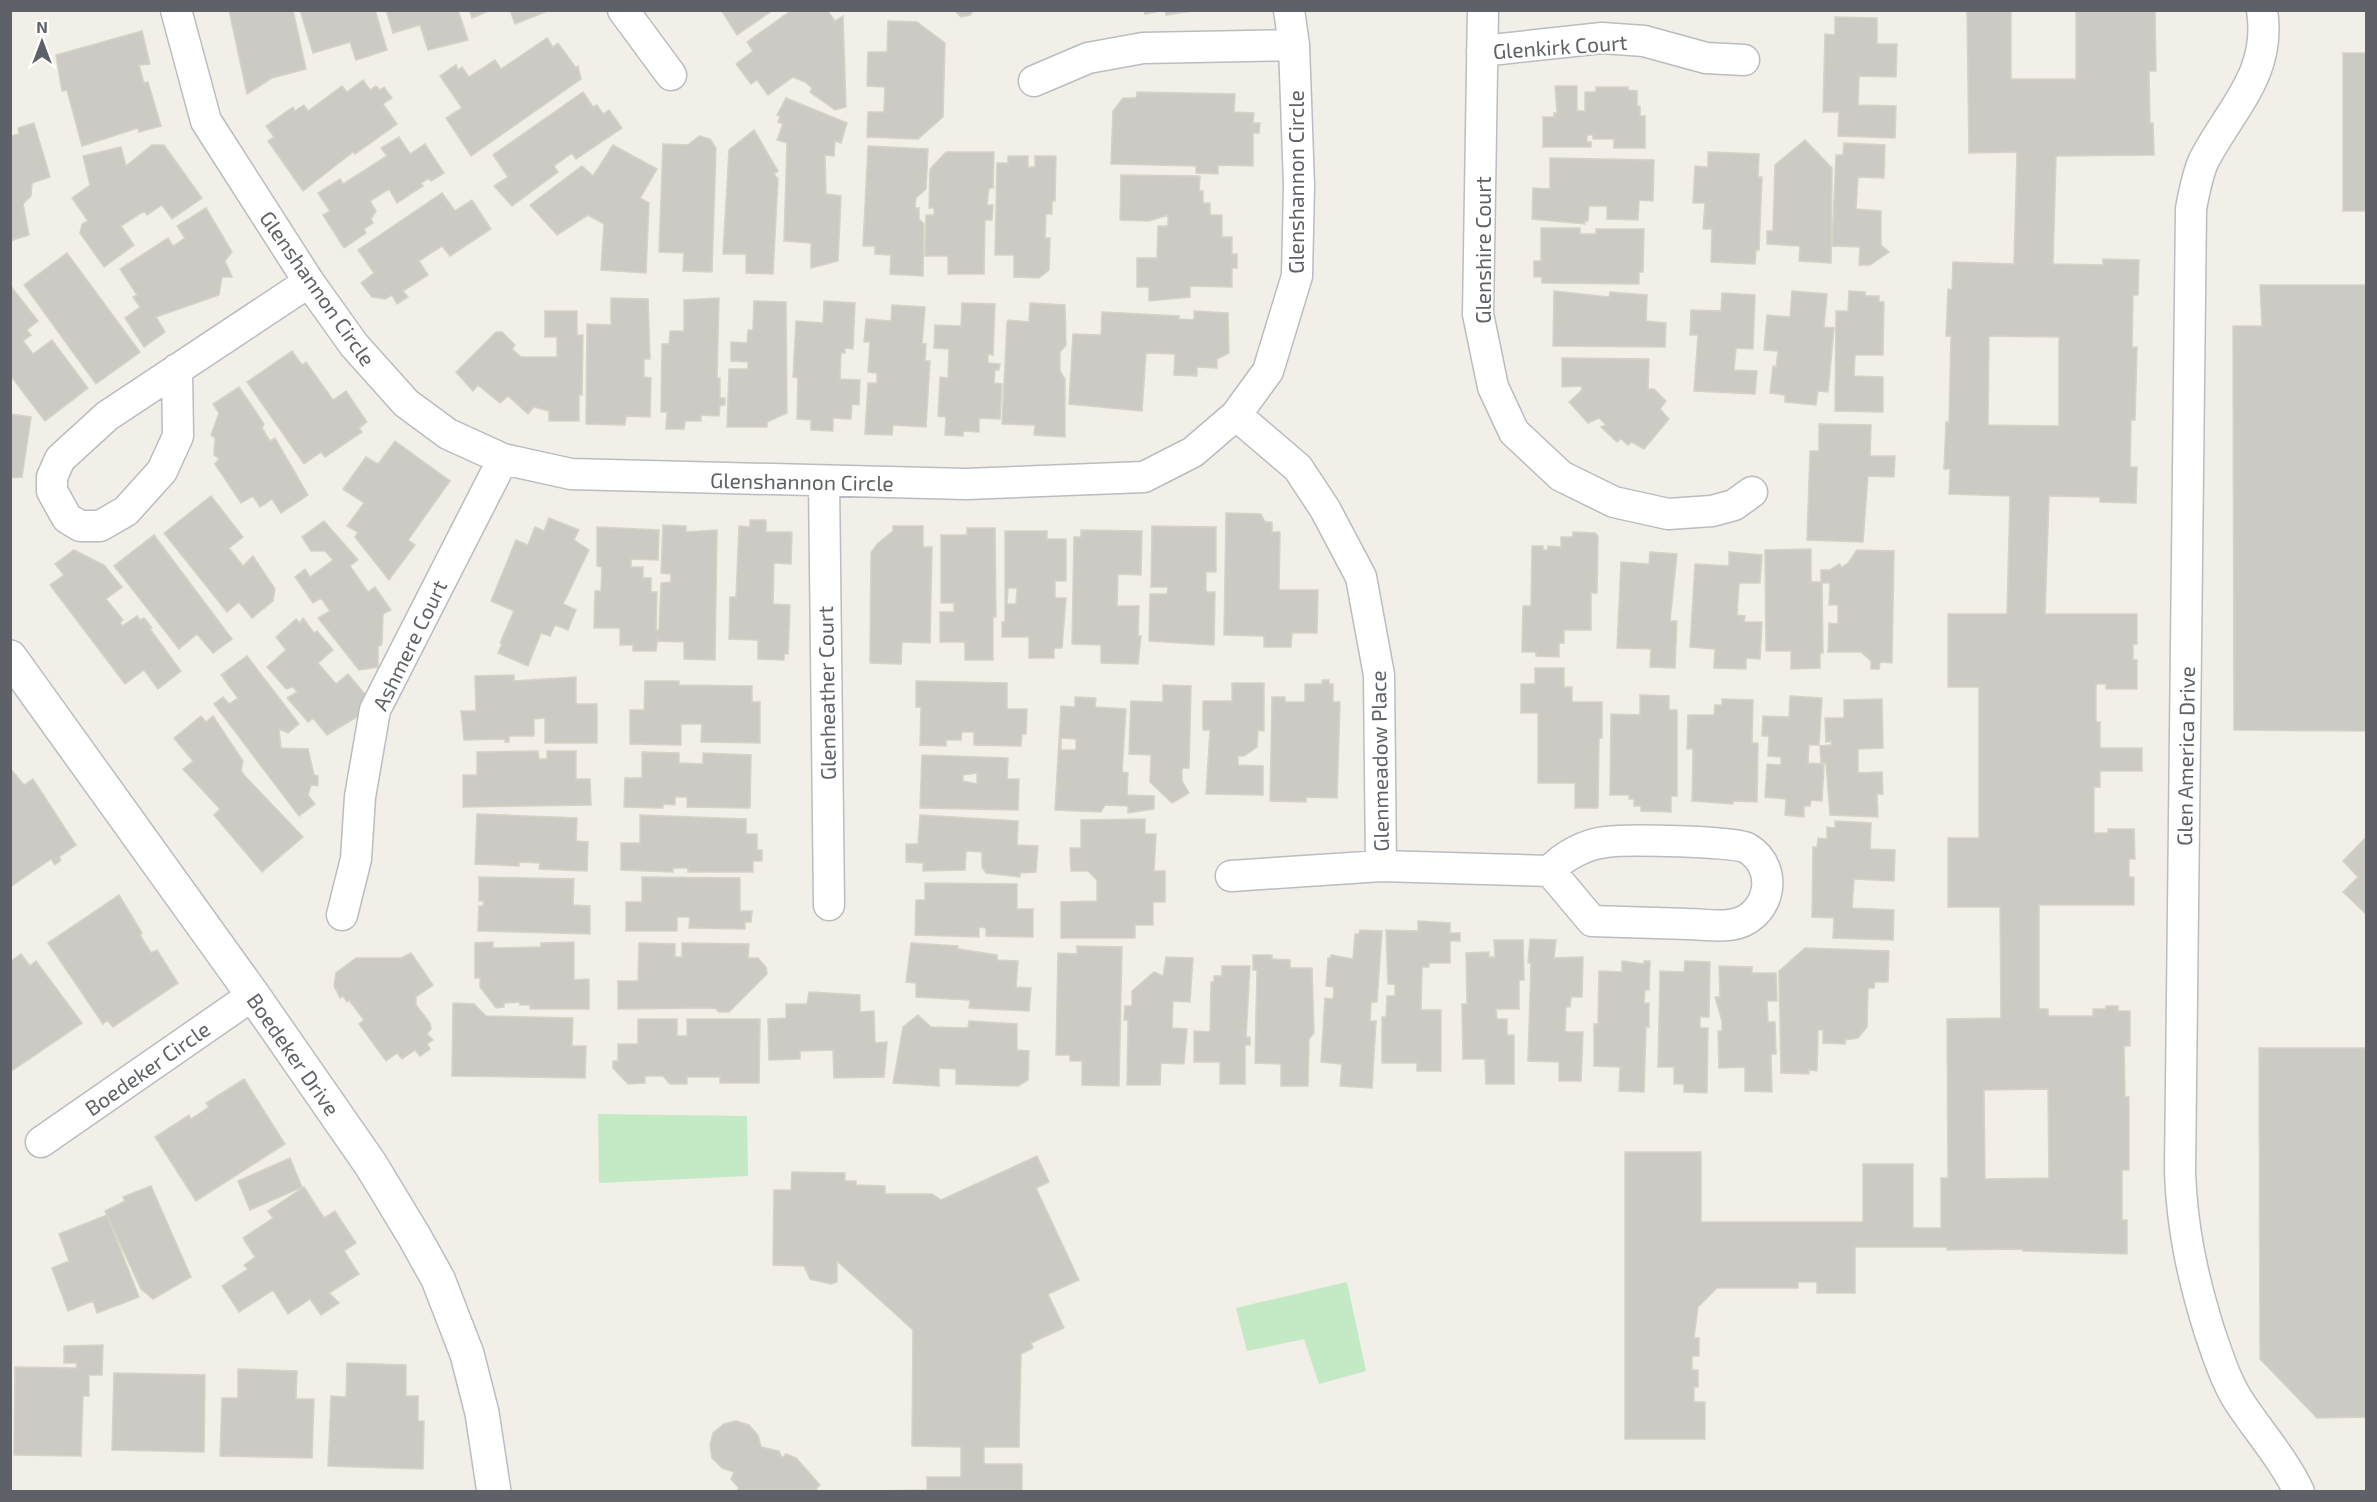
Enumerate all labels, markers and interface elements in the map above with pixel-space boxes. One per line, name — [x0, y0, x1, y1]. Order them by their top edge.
north arrow — [12, 12, 72, 72]
text: N — [36, 17, 48, 36]
street label: Glenkirk Court — [1492, 29, 1628, 63]
street label: Glenshannon Circle — [1283, 90, 1308, 274]
street label: Glenshire Court — [1470, 176, 1495, 324]
street label: Glenshannon Circle — [255, 206, 381, 370]
street label: Glenshannon Circle — [710, 467, 894, 495]
street label: Ashmere Court — [367, 576, 451, 714]
street label: Glenheather Court — [812, 606, 840, 780]
street label: Glen America Drive — [2171, 666, 2199, 846]
street label: Glenmeadow Place — [1365, 670, 1393, 852]
street label: Boedeker Drive — [243, 988, 345, 1120]
street label: Boedeker Circle — [80, 1016, 214, 1120]

